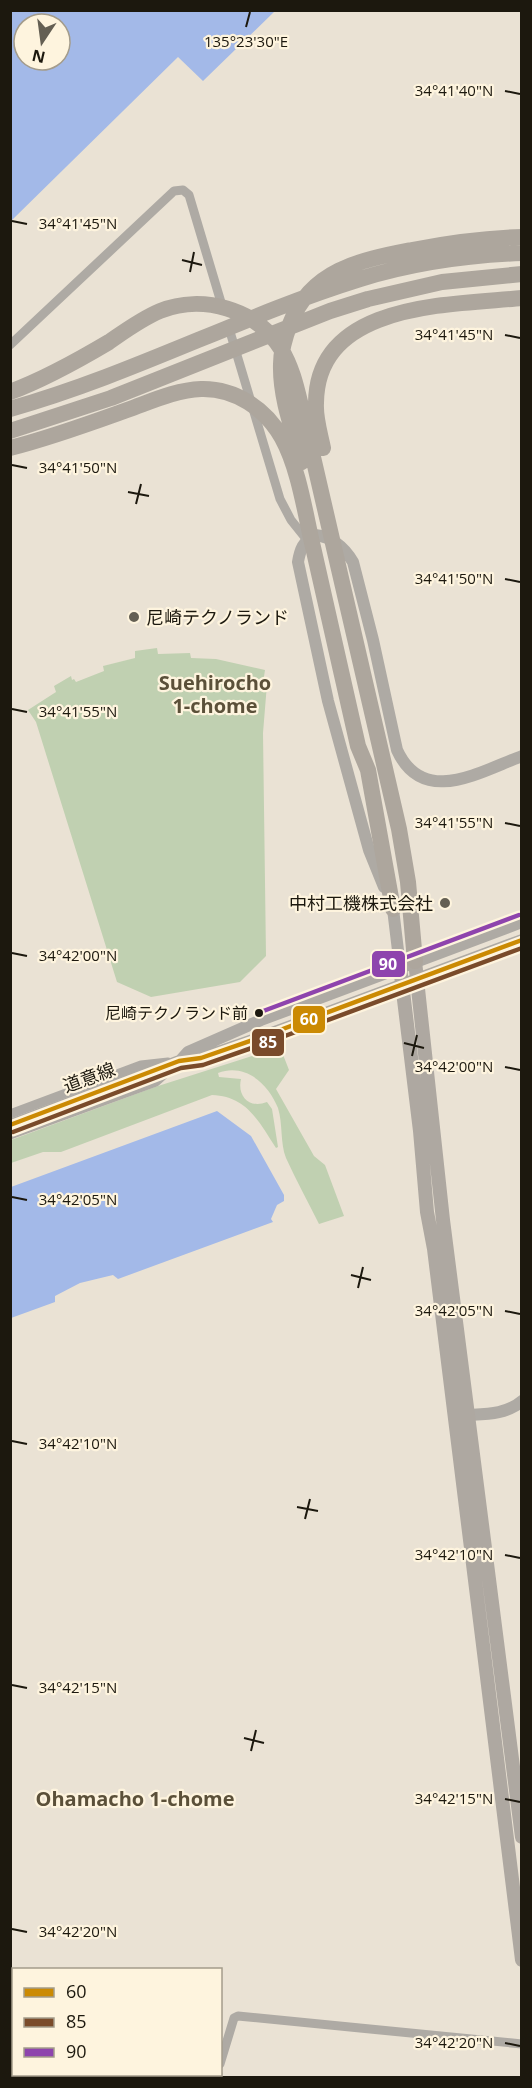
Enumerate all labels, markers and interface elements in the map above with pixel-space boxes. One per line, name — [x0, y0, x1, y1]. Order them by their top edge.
north arrow — [12, 12, 72, 72]
text: 135°23'30"E — [204, 31, 288, 51]
text: N — [30, 44, 47, 69]
text: 34°41'40"N — [415, 80, 493, 100]
text: 34°41'45"N — [39, 213, 117, 233]
text: 34°41'45"N — [415, 324, 493, 344]
text: 34°41'50"N — [39, 457, 117, 477]
text: 34°41'50"N — [415, 568, 493, 588]
place label: 尼崎テクノランド — [146, 605, 289, 629]
marker: 尼崎テクノランド — [127, 610, 141, 624]
district label: Suehirocho 1-chome — [159, 669, 271, 719]
text: 34°41'55"N — [39, 701, 117, 721]
text: 34°41'55"N — [415, 812, 493, 832]
place label: 中村工機株式会社 — [289, 891, 433, 915]
marker: 中村工機株式会社 — [438, 896, 452, 910]
text: 34°42'00"N — [39, 945, 117, 965]
line badge: 90 — [371, 950, 406, 978]
text: 90 — [379, 953, 397, 975]
place label: 尼崎テクノランド前 — [105, 1002, 248, 1024]
line badge: 60 — [292, 1005, 326, 1034]
marker: 尼崎テクノランド前 — [253, 1007, 265, 1019]
text: 60 — [300, 1008, 318, 1030]
line badge: 85 — [251, 1028, 285, 1057]
text: 85 — [259, 1031, 277, 1053]
street label: 道意線 — [60, 1056, 118, 1098]
text: 34°42'00"N — [415, 1056, 493, 1076]
text: 34°42'05"N — [39, 1189, 117, 1209]
text: 34°42'05"N — [415, 1300, 493, 1320]
text: 34°42'10"N — [39, 1433, 117, 1453]
text: 34°42'10"N — [415, 1544, 493, 1564]
text: 34°42'15"N — [39, 1677, 117, 1697]
district label: Ohamacho 1-chome — [35, 1785, 235, 1812]
text: 34°42'15"N — [415, 1788, 493, 1808]
text: 34°42'20"N — [39, 1921, 117, 1941]
legend — [12, 1968, 222, 2076]
text: 60 — [66, 1979, 87, 2003]
text: 85 — [66, 2009, 87, 2033]
text: 34°42'20"N — [415, 2032, 493, 2052]
text: 90 — [66, 2039, 87, 2063]

